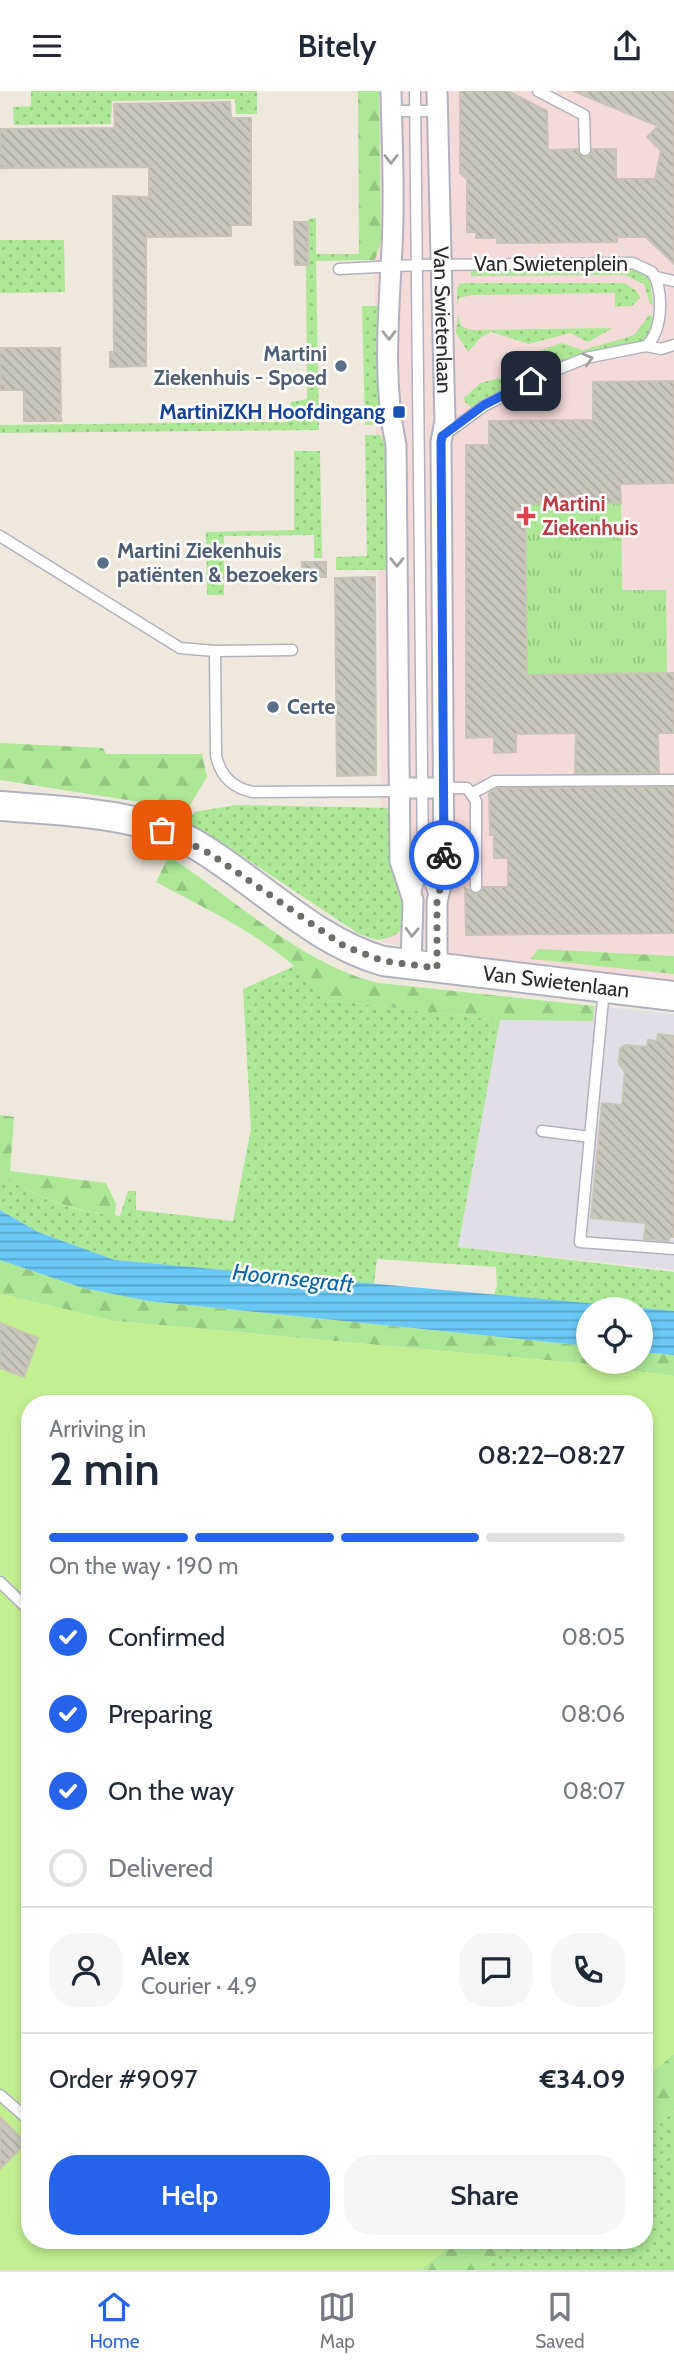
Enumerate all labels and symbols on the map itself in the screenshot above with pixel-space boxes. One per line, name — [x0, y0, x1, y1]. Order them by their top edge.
one-way arrow — [383, 154, 399, 165]
street label: Van Swietenlaan — [429, 246, 457, 394]
street label: Van Swietenplein — [474, 251, 628, 276]
one-way arrow — [381, 330, 397, 341]
place label: Martini Ziekenhuis - Spoed — [154, 341, 327, 390]
pin — [501, 351, 561, 411]
one-way arrow — [582, 353, 594, 367]
marker: Martini Ziekenhuis - Spoed — [333, 358, 349, 374]
place label: MartiniZKH Hoofdingang — [159, 399, 385, 424]
marker: MartiniZKH Hoofdingang — [391, 404, 407, 420]
place label: Martini Ziekenhuis — [542, 491, 638, 540]
marker: Martini Ziekenhuis — [516, 506, 536, 526]
place label: Martini Ziekenhuis patiënten & bezoekers — [117, 538, 318, 587]
marker: Martini Ziekenhuis patiënten & bezoekers — [95, 555, 111, 571]
one-way arrow — [389, 557, 405, 567]
place label: Certe — [287, 694, 336, 719]
marker: Certe — [265, 699, 281, 715]
pin — [132, 800, 192, 860]
courier — [409, 820, 479, 890]
one-way arrow — [404, 928, 420, 938]
street label: Van Swietenlaan — [481, 960, 631, 1003]
water label: Hoornsegraft — [231, 1258, 356, 1298]

